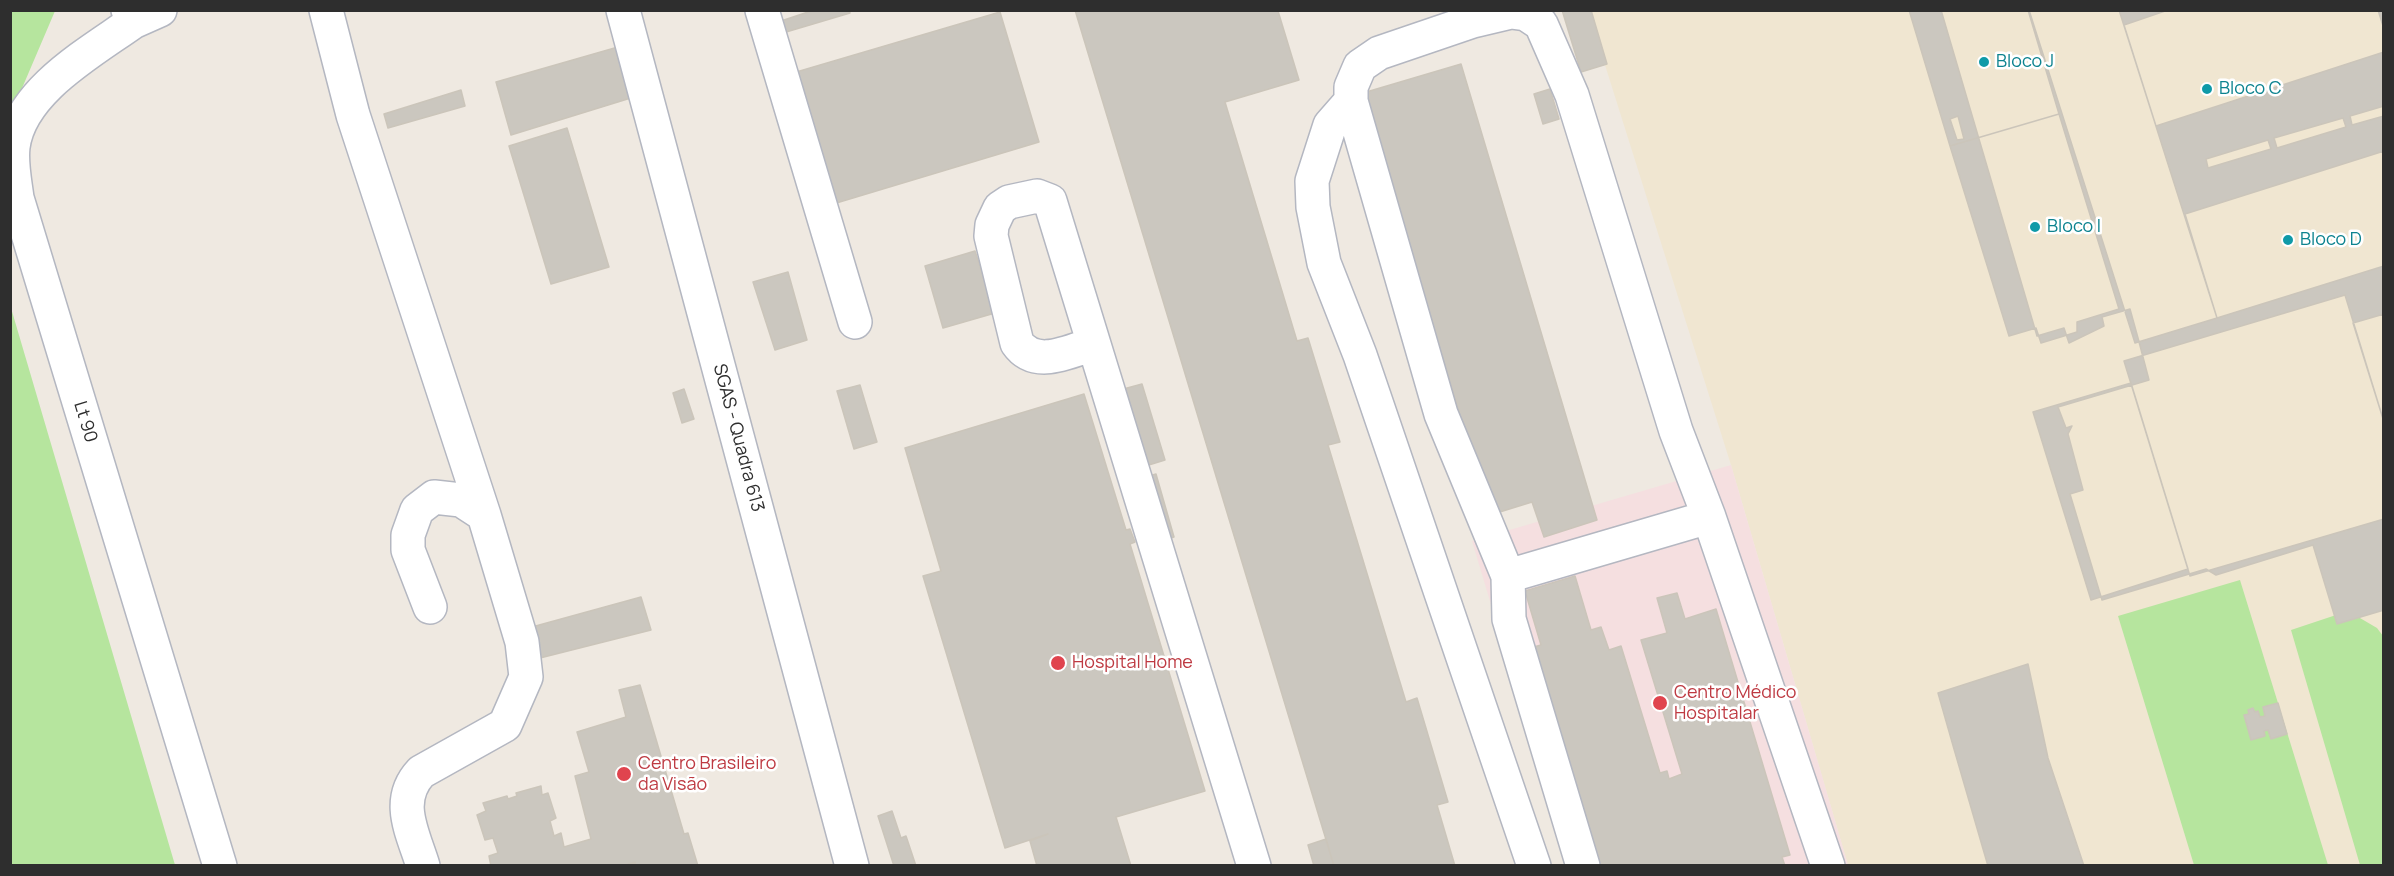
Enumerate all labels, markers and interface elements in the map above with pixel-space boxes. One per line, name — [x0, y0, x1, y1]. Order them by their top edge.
place label: Bloco J — [1996, 51, 2054, 73]
marker: Bloco J — [1977, 55, 1991, 69]
place label: Bloco C — [2219, 78, 2282, 100]
marker: Bloco C — [2200, 82, 2214, 96]
place label: Bloco I — [2047, 216, 2101, 238]
marker: Bloco I — [2028, 220, 2042, 234]
place label: Bloco D — [2300, 229, 2362, 251]
marker: Bloco D — [2281, 233, 2295, 247]
street label: SGAS - Quadra 613 — [708, 362, 768, 514]
street label: Lt 90 — [69, 399, 101, 445]
place label: Hospital Home — [1072, 652, 1193, 674]
marker: Hospital Home — [1049, 654, 1067, 672]
place label: Centro Médico Hospitalar — [1674, 682, 1796, 724]
marker: Centro Médico Hospitalar — [1651, 694, 1669, 712]
place label: Centro Brasileiro da Visão — [638, 753, 776, 795]
marker: Centro Brasileiro da Visão — [615, 765, 633, 783]

